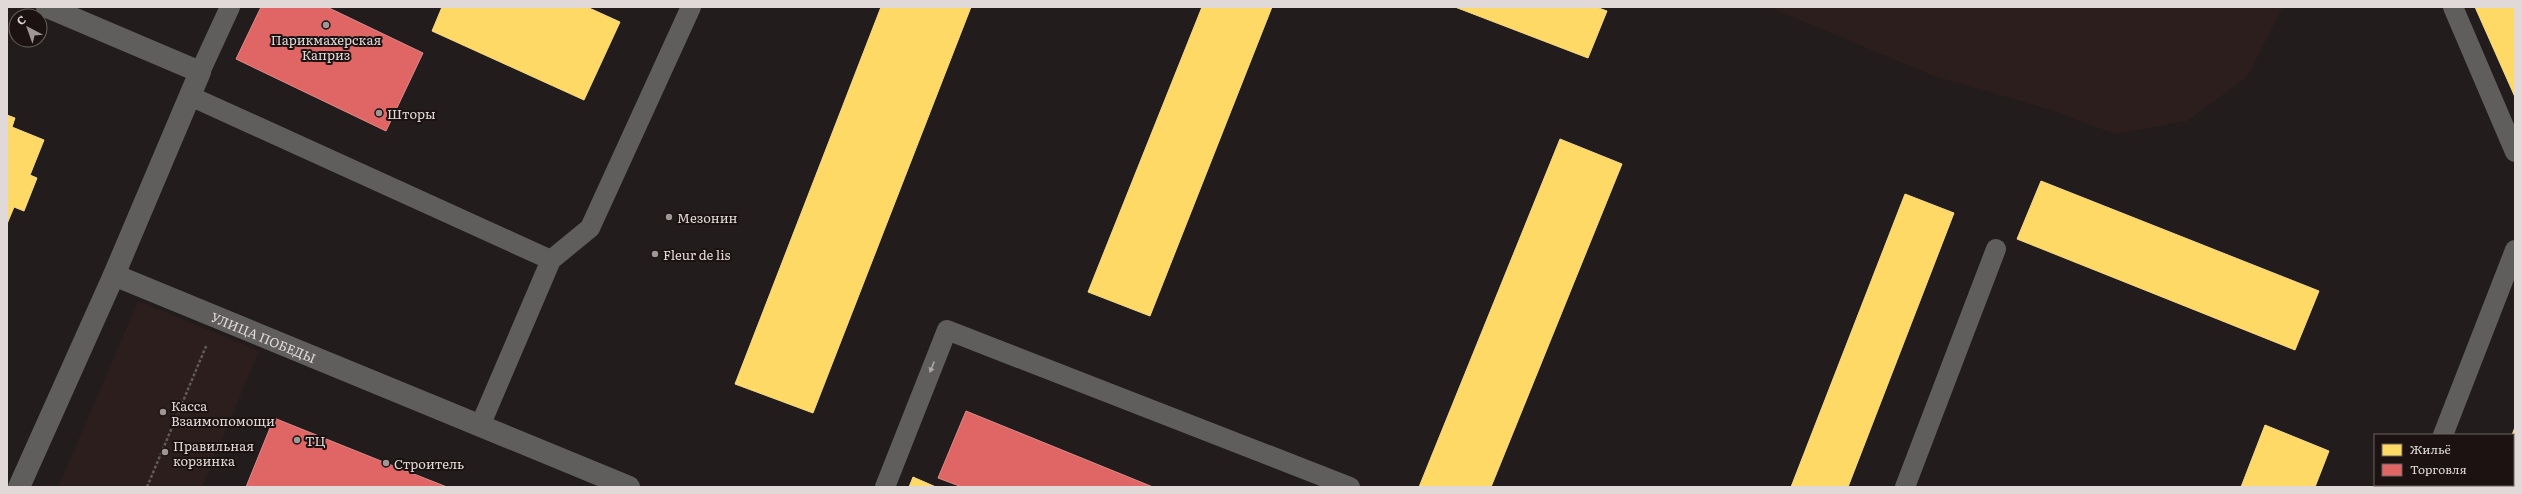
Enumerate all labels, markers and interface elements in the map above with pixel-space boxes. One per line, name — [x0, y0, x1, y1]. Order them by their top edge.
north arrow — [8, 8, 48, 48]
text: С — [13, 11, 29, 28]
marker: Парикмахерская Каприз — [321, 20, 331, 30]
place label: Парикмахерская Каприз — [271, 30, 381, 64]
place label: Шторы — [387, 104, 436, 123]
marker: Шторы — [374, 108, 384, 118]
place label: Мезонин — [677, 208, 738, 227]
marker: Мезонин — [664, 212, 674, 222]
place label: Fleur de lis — [663, 245, 730, 264]
marker: Fleur de lis — [650, 249, 660, 259]
street label: УЛИЦА ПОБЕДЫ — [208, 307, 319, 367]
one-way arrow — [929, 361, 935, 373]
place label: Касса Взаимопомощи — [171, 396, 275, 430]
marker: Касса Взаимопомощи — [158, 407, 168, 417]
place label: ТЦ — [305, 431, 326, 450]
legend — [2374, 434, 2514, 486]
marker: ТЦ — [292, 435, 302, 445]
place label: Правильная корзинка — [173, 436, 254, 470]
text: Жильё — [2410, 440, 2451, 458]
marker: Правильная корзинка — [160, 447, 170, 457]
place label: Строитель — [394, 454, 464, 473]
marker: Строитель — [381, 458, 391, 468]
text: Торговля — [2410, 460, 2467, 478]

